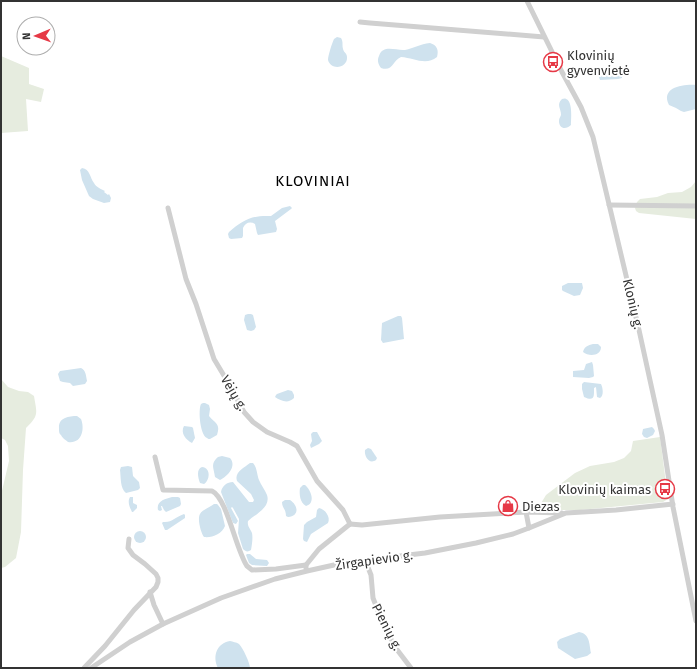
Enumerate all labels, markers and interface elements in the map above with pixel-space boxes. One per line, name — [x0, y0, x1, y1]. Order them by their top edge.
north arrow — [16, 16, 56, 56]
text: N — [20, 32, 33, 40]
place label: Klovinių gyvenvietė — [567, 48, 630, 78]
bus stop icon: Klovinių gyvenvietė — [542, 51, 564, 73]
district label: KLOVINIAI — [275, 172, 351, 190]
street label: Klonių g. — [620, 277, 646, 331]
street label: Vėjų g. — [218, 373, 250, 413]
bus stop icon: Klovinių kaimas — [654, 478, 676, 500]
place label: Klovinių kaimas — [558, 482, 651, 497]
shop icon: Diezas — [497, 495, 519, 517]
place label: Diezas — [522, 499, 560, 514]
street label: Žirgapievio g. — [334, 546, 414, 573]
street label: Pienių g. — [369, 601, 405, 653]

